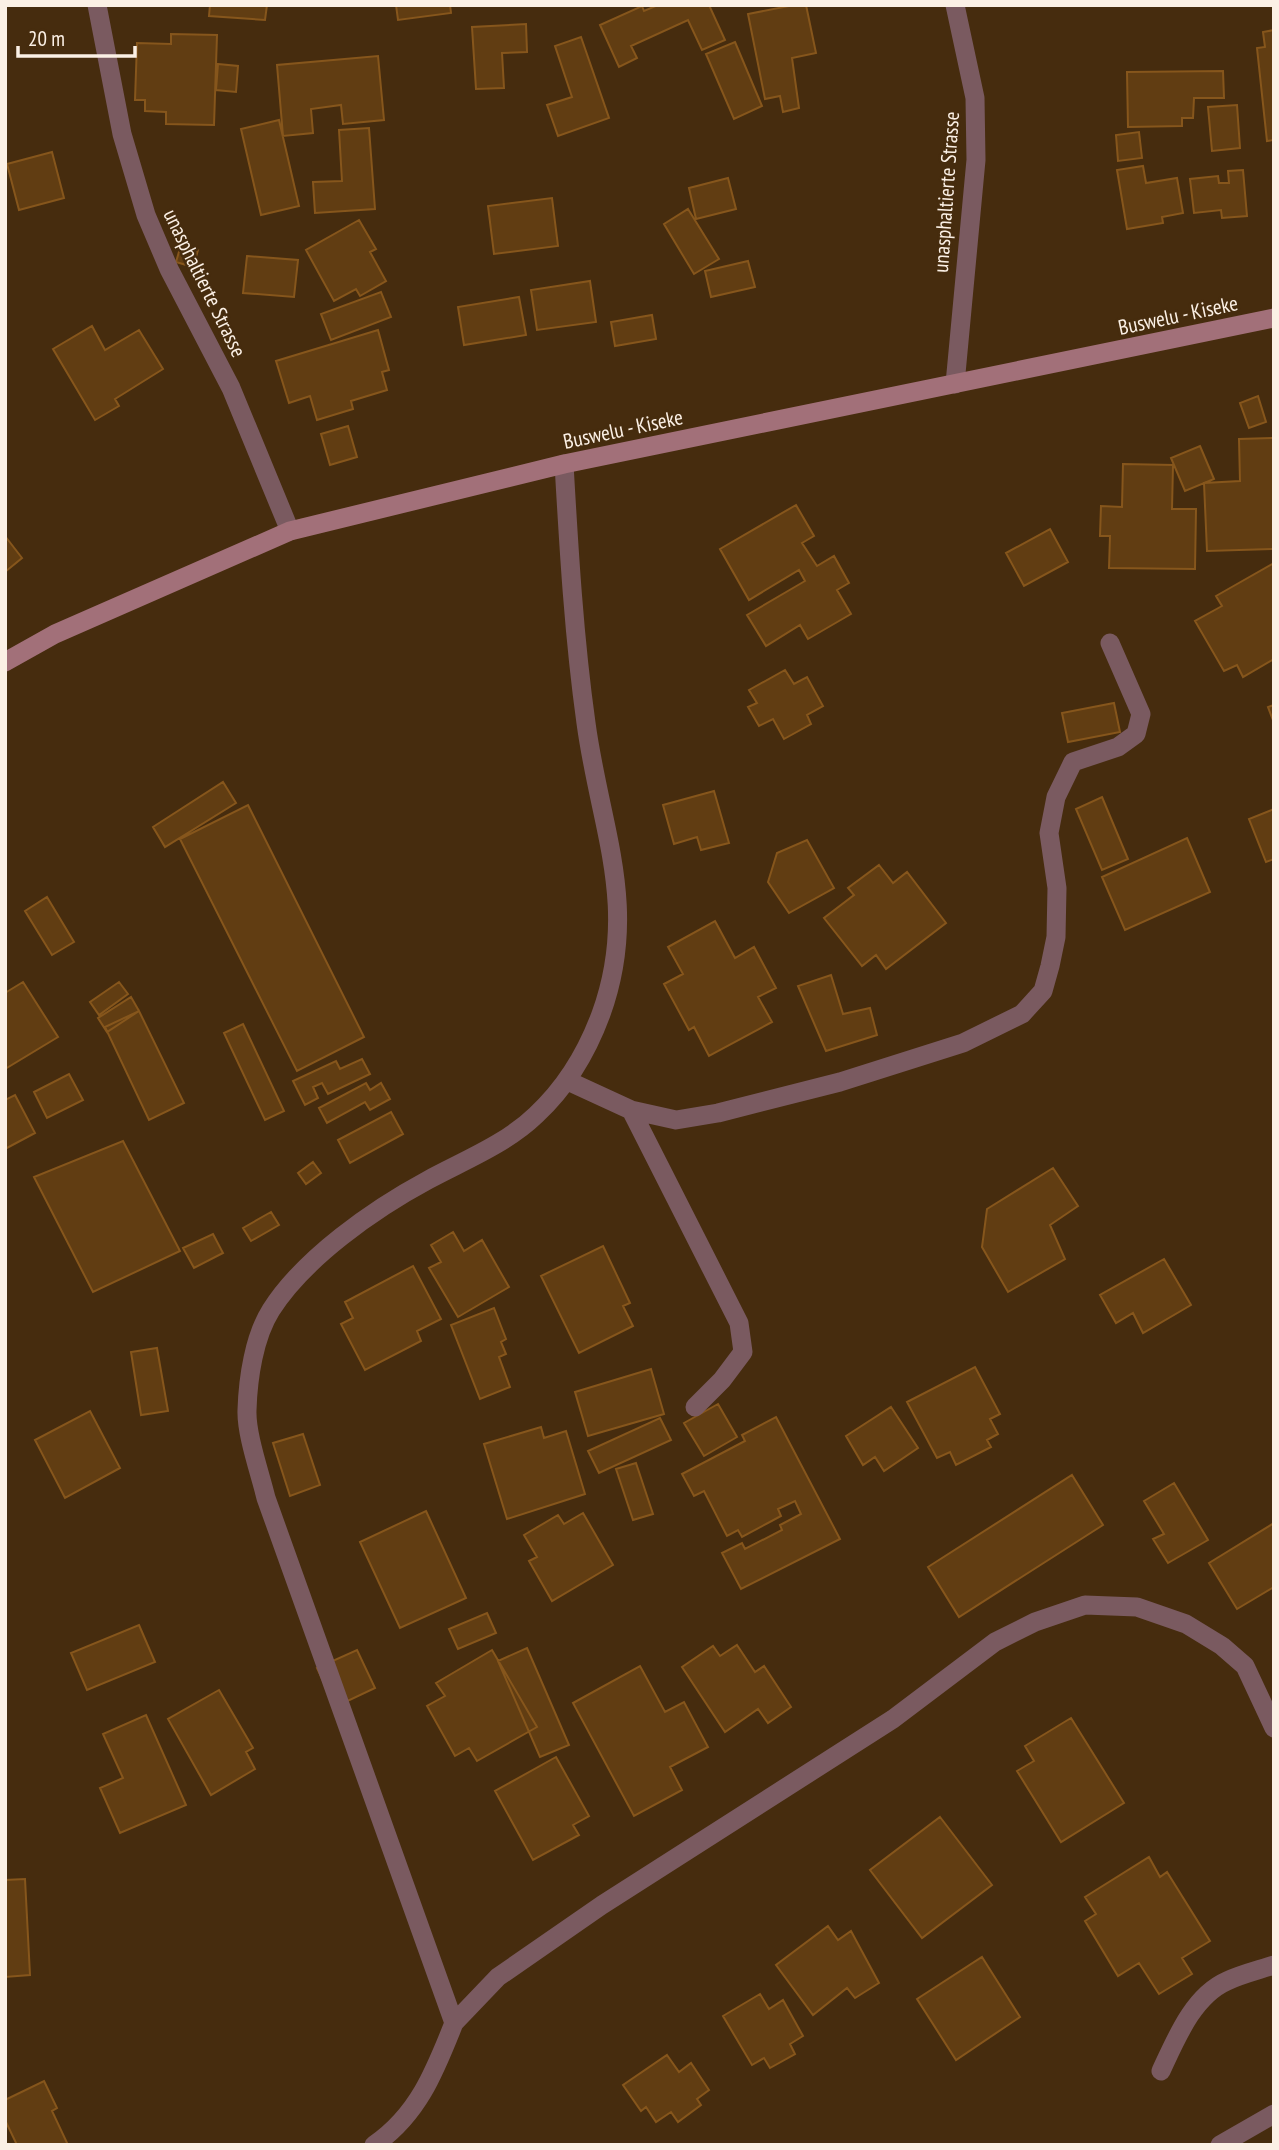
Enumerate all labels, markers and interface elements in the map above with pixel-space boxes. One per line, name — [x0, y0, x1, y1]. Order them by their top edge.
scale bar — [18, 14, 135, 58]
text: 20 m — [28, 25, 65, 52]
street label: unasphaltierte Strasse — [927, 111, 965, 273]
street label: unasphaltierte Strasse — [158, 205, 252, 361]
street label: Buswelu - Kiseke — [1116, 289, 1240, 341]
street label: Buswelu - Kiseke — [561, 403, 685, 455]

